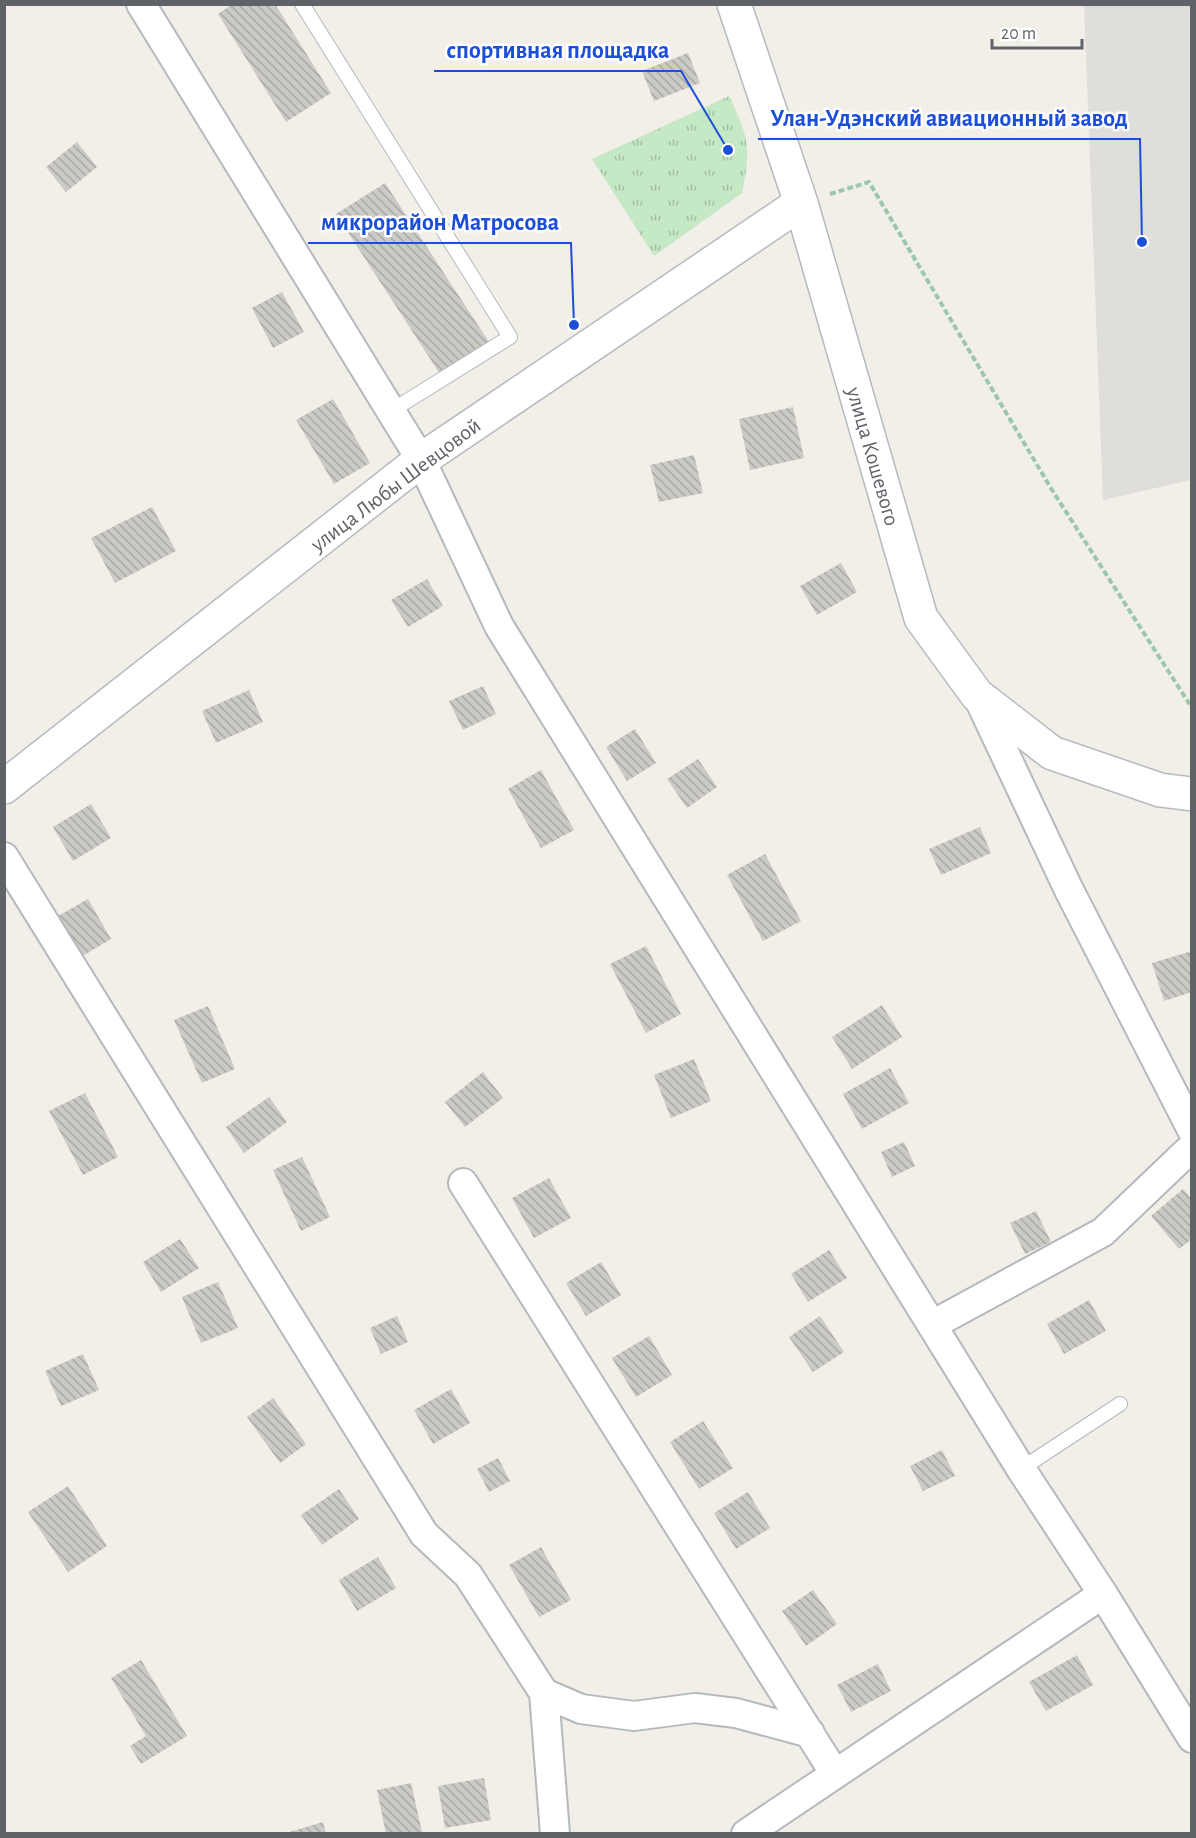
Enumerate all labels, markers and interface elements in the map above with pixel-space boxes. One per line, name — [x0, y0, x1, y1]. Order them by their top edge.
scale bar — [992, 12, 1082, 50]
text: 20 m — [1001, 25, 1036, 43]
callout: спортивная площадка — [434, 29, 681, 71]
text: спортивная площадка — [446, 39, 670, 63]
callout: Улан-Удэнский авиационный завод — [758, 97, 1140, 139]
text: Улан-Удэнский авиационный завод — [770, 107, 1128, 131]
callout: микрорайон Матросова — [308, 201, 571, 243]
text: микрорайон Матросова — [321, 211, 559, 235]
street label: улица Кошевого — [843, 384, 903, 528]
street label: улица Любы Шевцовой — [306, 414, 485, 556]

